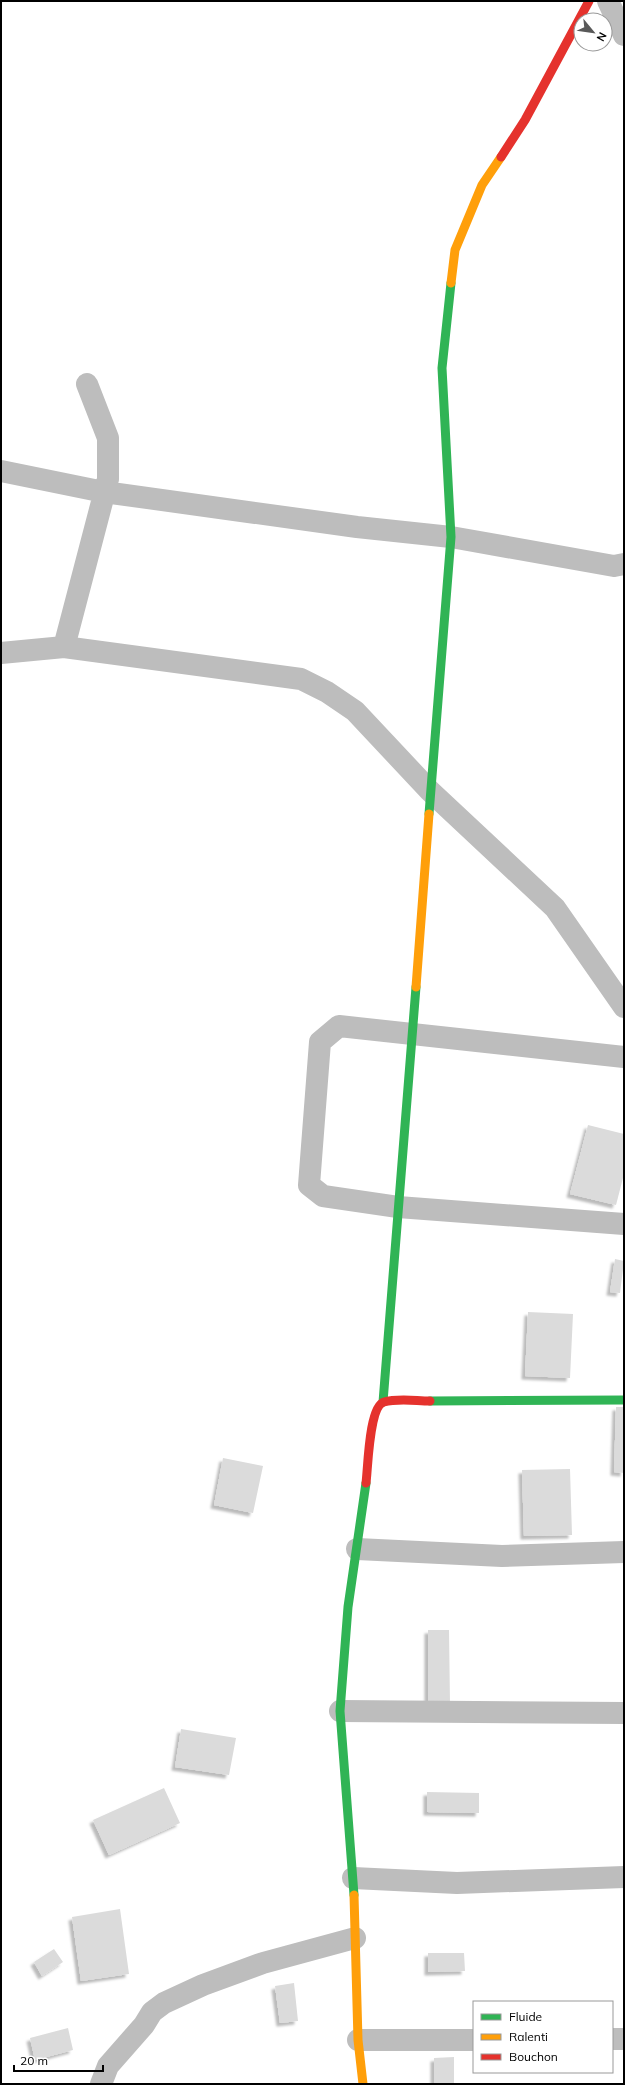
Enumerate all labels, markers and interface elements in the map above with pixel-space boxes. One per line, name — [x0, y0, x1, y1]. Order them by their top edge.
north arrow — [573, 12, 613, 52]
text: N — [594, 30, 610, 44]
legend — [473, 2001, 613, 2073]
text: Fluide — [509, 2009, 542, 2024]
text: Ralenti — [509, 2029, 548, 2044]
scale bar — [14, 2047, 103, 2073]
text: Bouchon — [509, 2049, 558, 2064]
text: 20 m — [20, 2053, 48, 2068]

